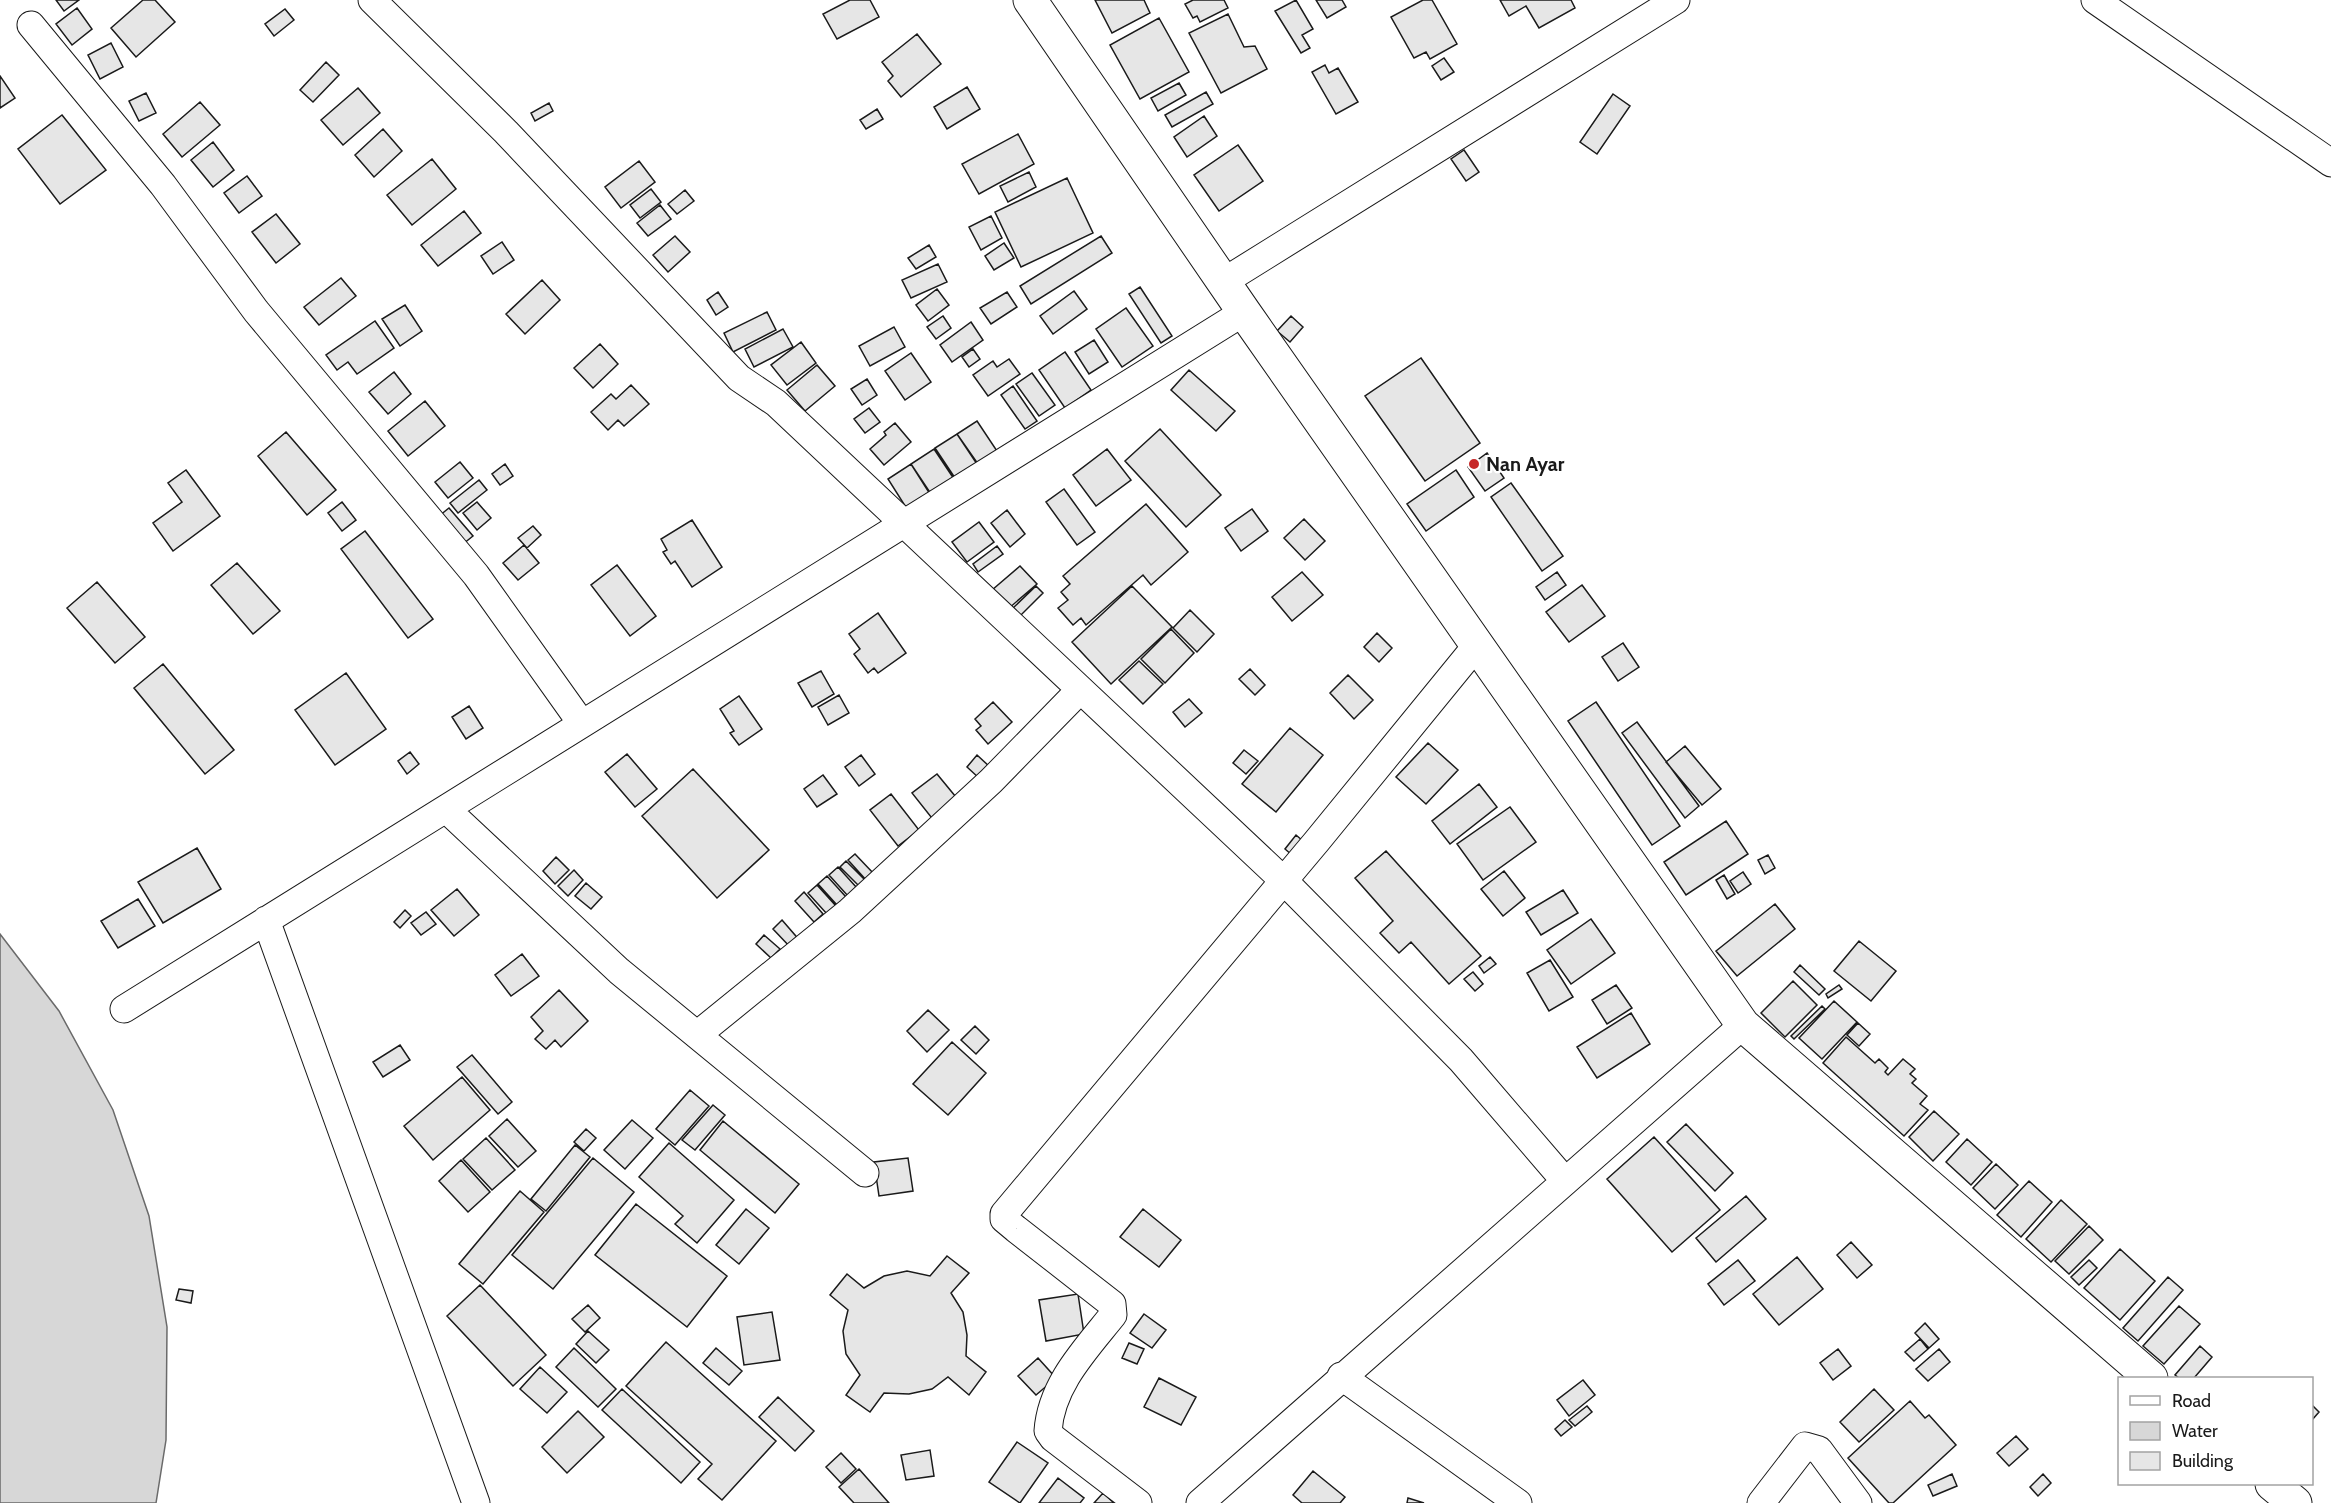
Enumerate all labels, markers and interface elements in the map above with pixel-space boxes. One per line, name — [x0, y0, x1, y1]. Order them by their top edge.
place label: Nan Ayar — [1486, 452, 1565, 476]
marker: Nan Ayar — [1467, 457, 1481, 471]
legend — [2118, 1377, 2313, 1485]
text: Road — [2172, 1390, 2211, 1412]
text: Water — [2172, 1420, 2218, 1442]
text: Building — [2172, 1450, 2234, 1472]

